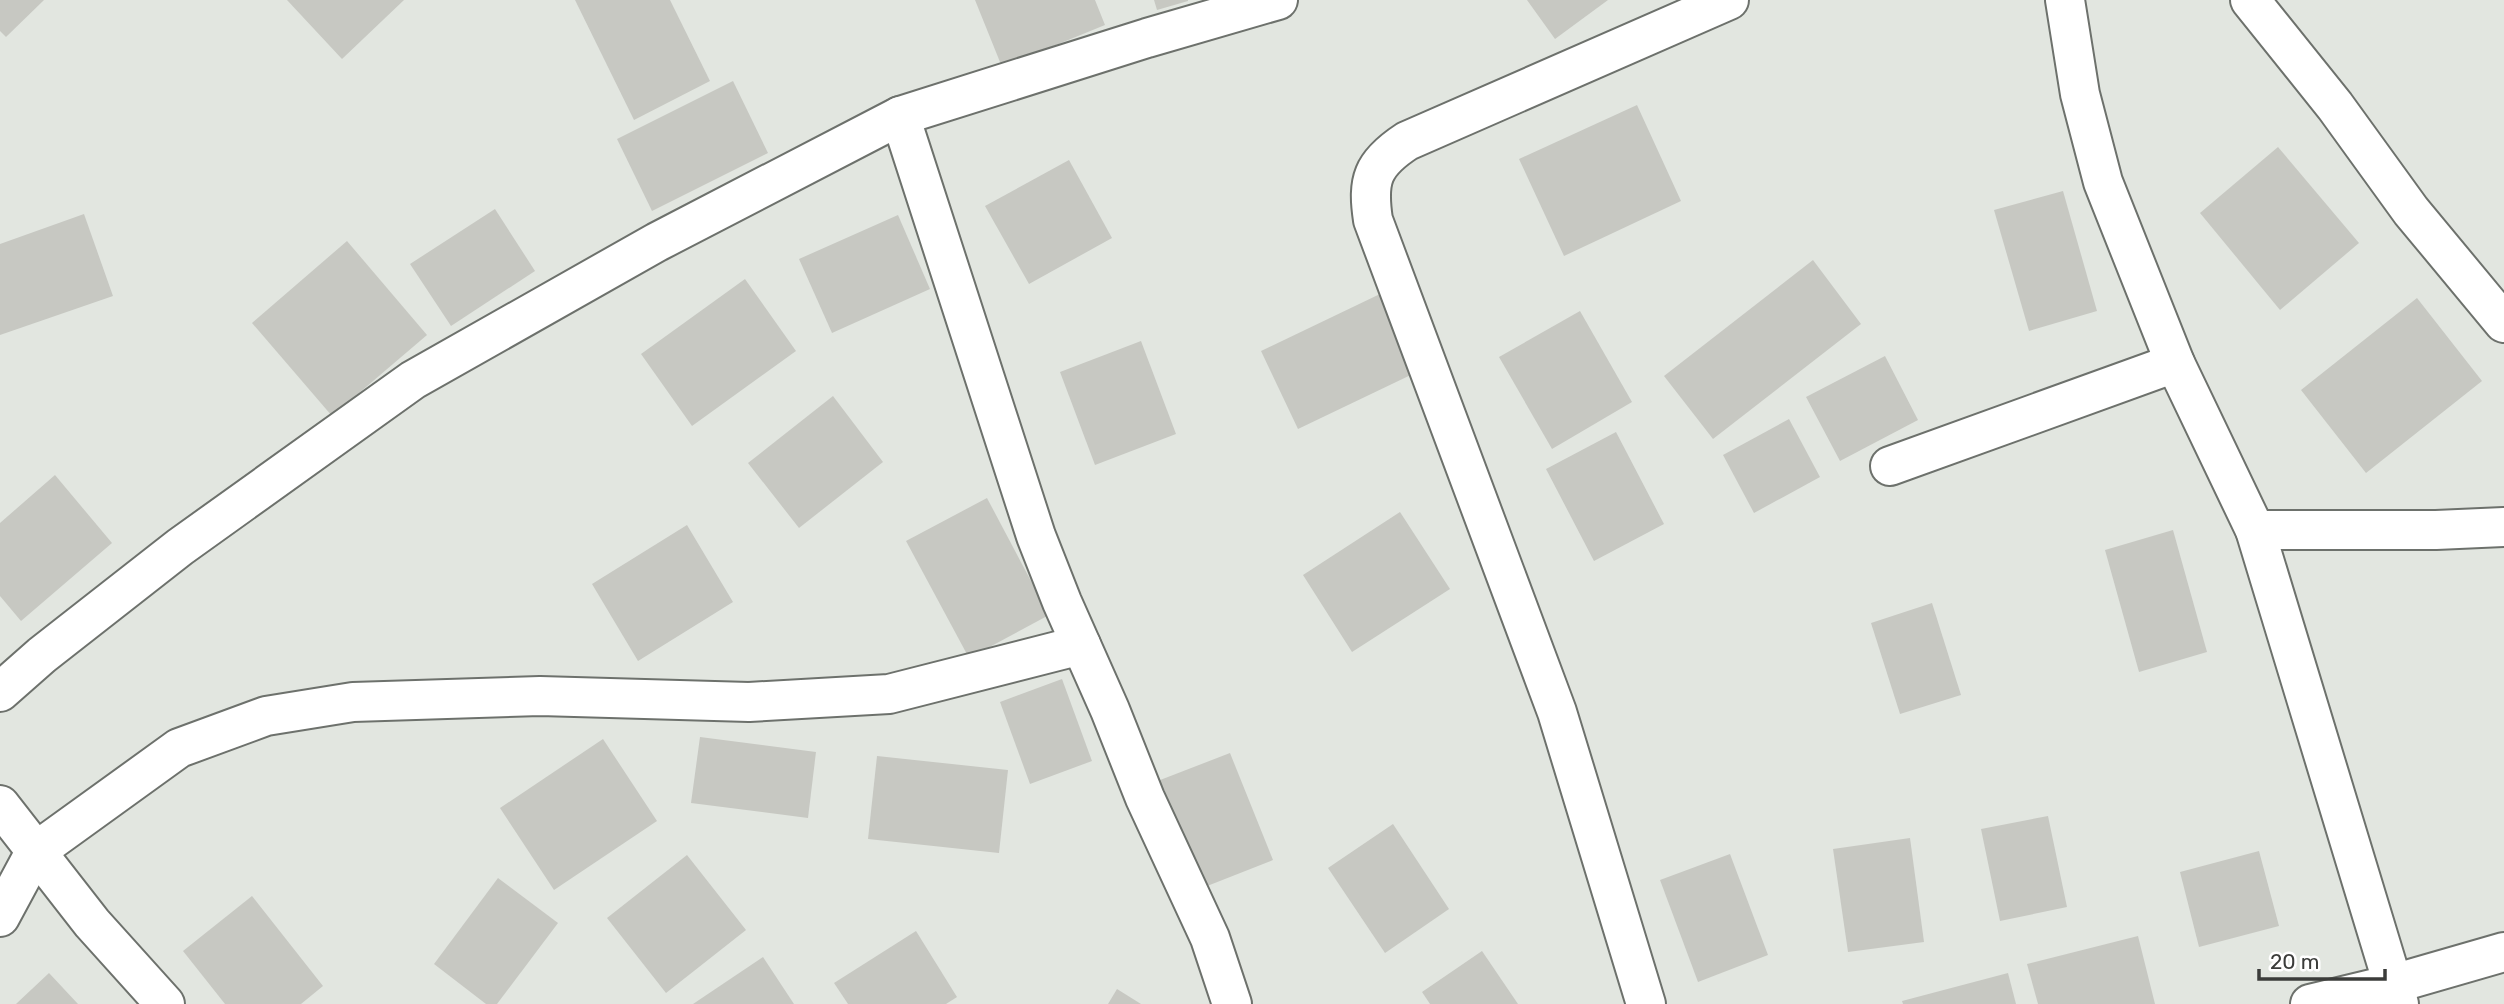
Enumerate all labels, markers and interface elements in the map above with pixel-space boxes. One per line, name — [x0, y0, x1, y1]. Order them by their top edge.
scale bar — [2259, 937, 2385, 981]
text: 20 m — [2270, 949, 2319, 974]

